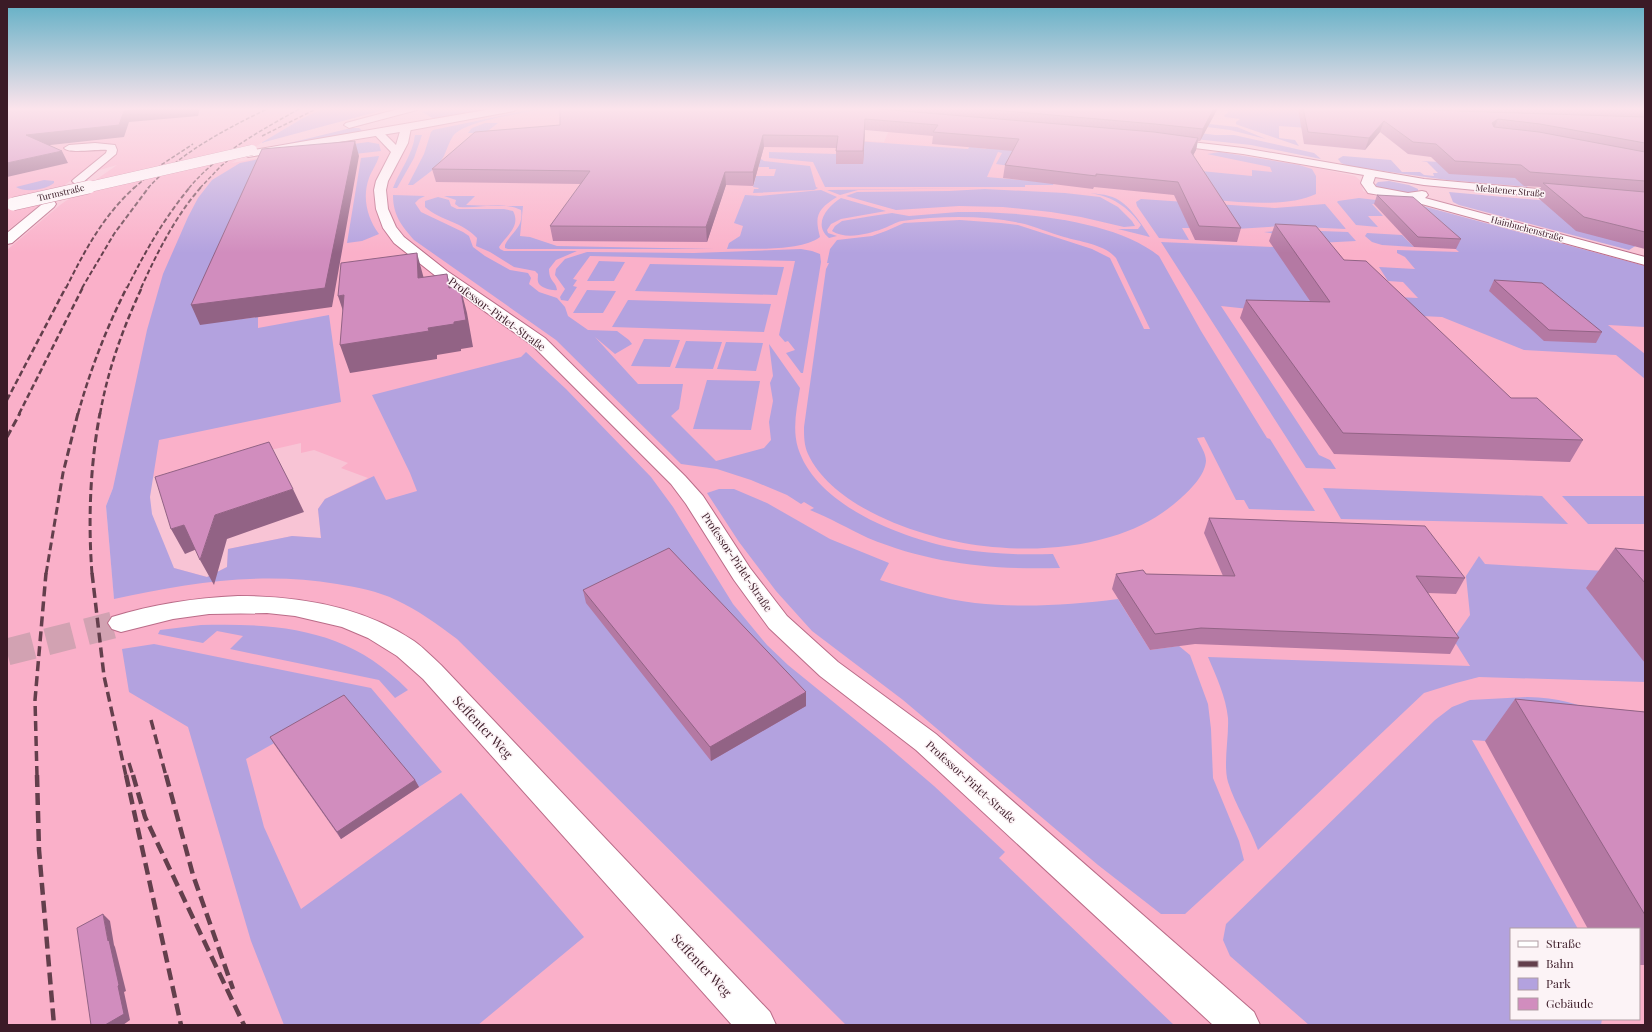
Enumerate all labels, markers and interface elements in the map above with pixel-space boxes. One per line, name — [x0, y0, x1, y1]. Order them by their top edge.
street label: Turmstraße — [36, 181, 86, 203]
street label: Melatener Straße — [1475, 181, 1546, 199]
street label: Hainbuchenstraße — [1490, 213, 1565, 244]
street label: Professor-Pirlet-Straße — [446, 273, 549, 354]
street label: Professor-Pirlet-Straße — [699, 509, 776, 615]
street label: Seffenter Weg — [450, 692, 517, 762]
street label: Professor-Pirlet-Straße — [923, 737, 1020, 827]
legend — [1510, 928, 1640, 1020]
street label: Seffenter Weg — [669, 930, 736, 1000]
text: Straße — [1546, 935, 1581, 951]
text: Bahn — [1546, 955, 1574, 971]
text: Park — [1546, 975, 1571, 991]
text: Gebäude — [1546, 995, 1593, 1011]

